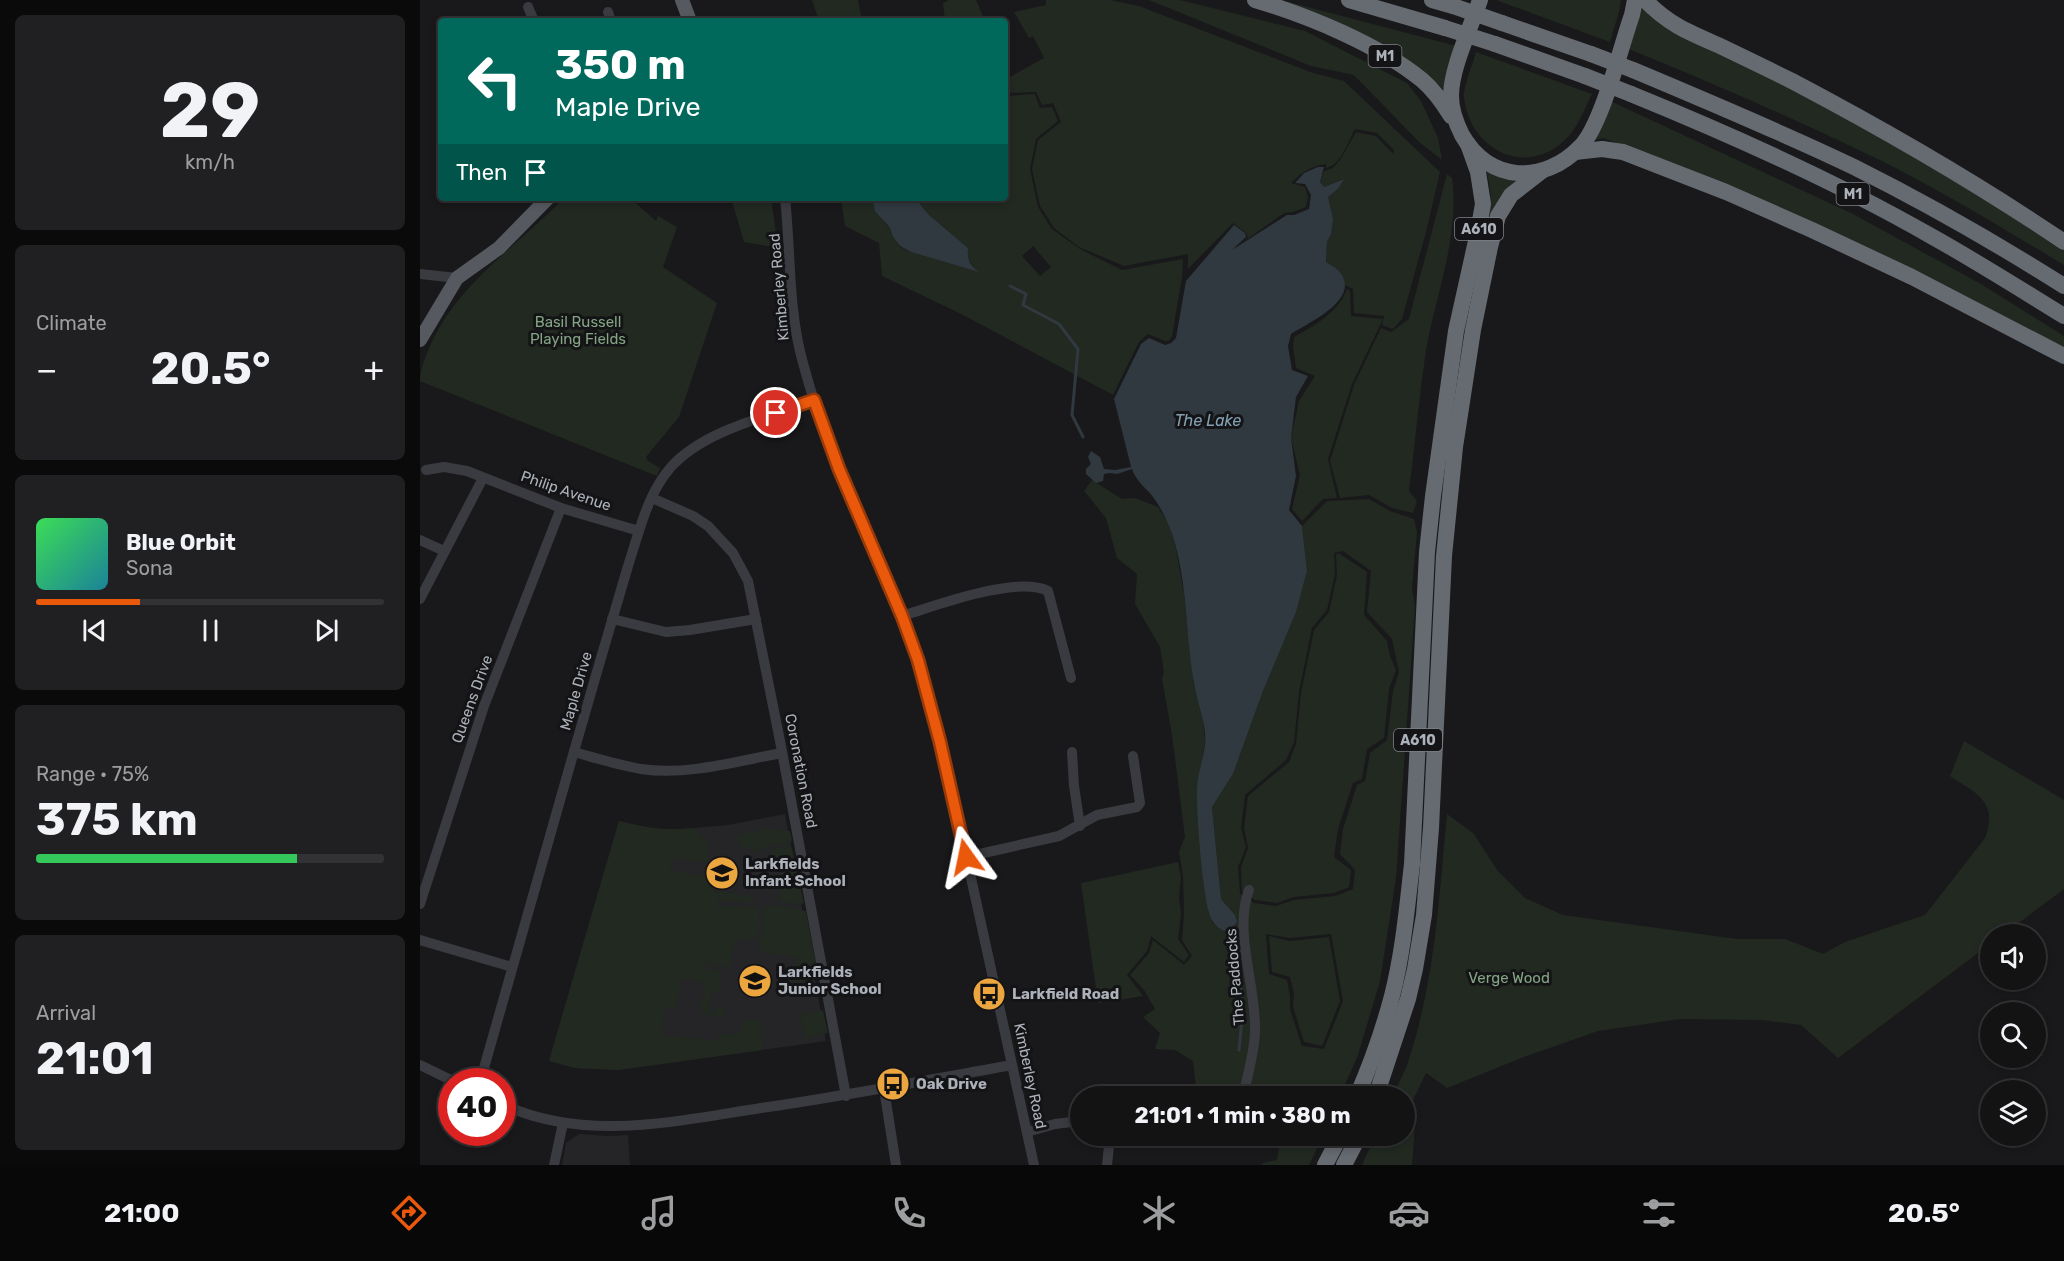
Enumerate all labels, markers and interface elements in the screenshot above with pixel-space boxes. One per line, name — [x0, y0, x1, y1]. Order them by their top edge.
text: 350 m — [555, 40, 686, 90]
icon: left — [456, 42, 534, 120]
road number: M1 — [1368, 45, 1402, 67]
text: 29 — [160, 64, 260, 157]
text: Maple Drive — [555, 91, 701, 123]
text: km/h — [185, 150, 235, 174]
icon: arrive — [519, 156, 552, 189]
text: Then — [456, 159, 507, 186]
road number: M1 — [1836, 183, 1870, 205]
road number: A610 — [1455, 218, 1503, 240]
street label: Kimberley Road — [765, 232, 793, 342]
text: Climate — [36, 311, 107, 335]
park label: Basil Russell Playing Fields — [530, 313, 626, 348]
text: 20.5° — [151, 342, 270, 395]
text: − — [36, 350, 57, 389]
text: + — [363, 350, 384, 389]
pin — [750, 387, 801, 438]
icon: arrive — [759, 396, 792, 429]
water label: The Lake — [1175, 411, 1241, 430]
street label: Philip Avenue — [518, 467, 614, 515]
text: Blue Orbit — [126, 529, 236, 556]
text: Sona — [126, 556, 173, 580]
icon: previous — [78, 614, 111, 647]
icon: pause — [194, 614, 227, 647]
icon: next — [310, 614, 343, 647]
street label: Maple Drive — [556, 650, 596, 732]
street label: Queens Drive — [448, 652, 496, 746]
street label: Coronation Road — [781, 712, 821, 830]
road number: A610 — [1394, 729, 1442, 751]
text: Range · 75% — [36, 762, 149, 786]
text: 375 km — [36, 793, 198, 846]
position arrow — [934, 825, 998, 889]
school or university icon: Larkfields Infant School — [704, 855, 740, 891]
place label: Larkfields Infant School — [745, 855, 846, 890]
map controls — [1980, 924, 2046, 1146]
button: sound — [1980, 924, 2046, 990]
street label: The Paddocks — [1222, 927, 1248, 1026]
school or university icon: Larkfields Junior School — [737, 963, 773, 999]
place label: Larkfields Junior School — [778, 963, 882, 998]
park label: Verge Wood — [1468, 969, 1550, 987]
bus stop icon: Larkfield Road — [971, 976, 1007, 1012]
place label: Larkfield Road — [1012, 985, 1119, 1003]
text: Arrival — [36, 1001, 96, 1025]
button: search — [1980, 1002, 2046, 1068]
street label: Kimberley Road — [1010, 1021, 1050, 1131]
text: 21:01 — [36, 1032, 154, 1085]
bus stop icon: Oak Drive — [875, 1066, 911, 1102]
speed limit sign: 40 — [438, 1068, 516, 1146]
place label: Oak Drive — [916, 1075, 987, 1093]
button: layers — [1980, 1080, 2046, 1146]
text: 21:01 · 1 min · 380 m — [1134, 1102, 1351, 1129]
icon: directions — [388, 1192, 430, 1234]
icon: music — [638, 1192, 680, 1234]
icon: phone — [888, 1192, 930, 1234]
icon: climate — [1138, 1192, 1180, 1234]
icon: car — [1388, 1192, 1430, 1234]
icon: filters — [1638, 1192, 1680, 1234]
text: 21:00 — [104, 1197, 180, 1229]
text: 20.5° — [1888, 1197, 1960, 1229]

